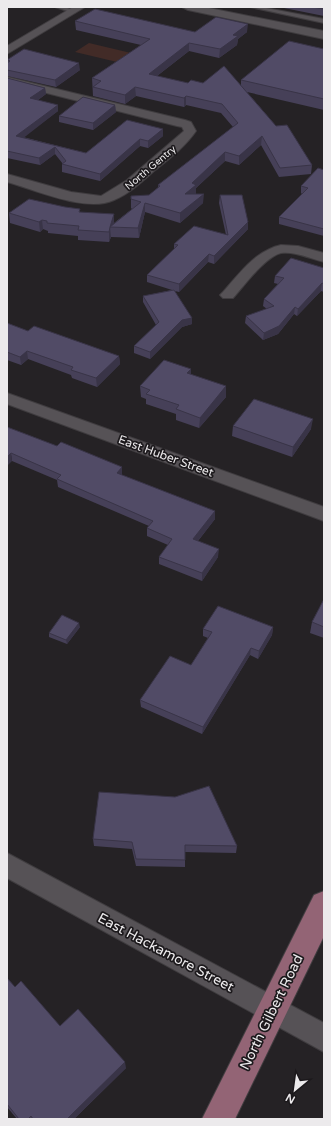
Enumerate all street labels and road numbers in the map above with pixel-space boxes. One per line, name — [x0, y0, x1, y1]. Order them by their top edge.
street label: North Gentry — [123, 143, 179, 192]
street label: East Huber Street — [116, 432, 216, 480]
street label: East Hackamore Street — [95, 909, 237, 996]
street label: North Gilbert Road — [236, 952, 307, 1073]

